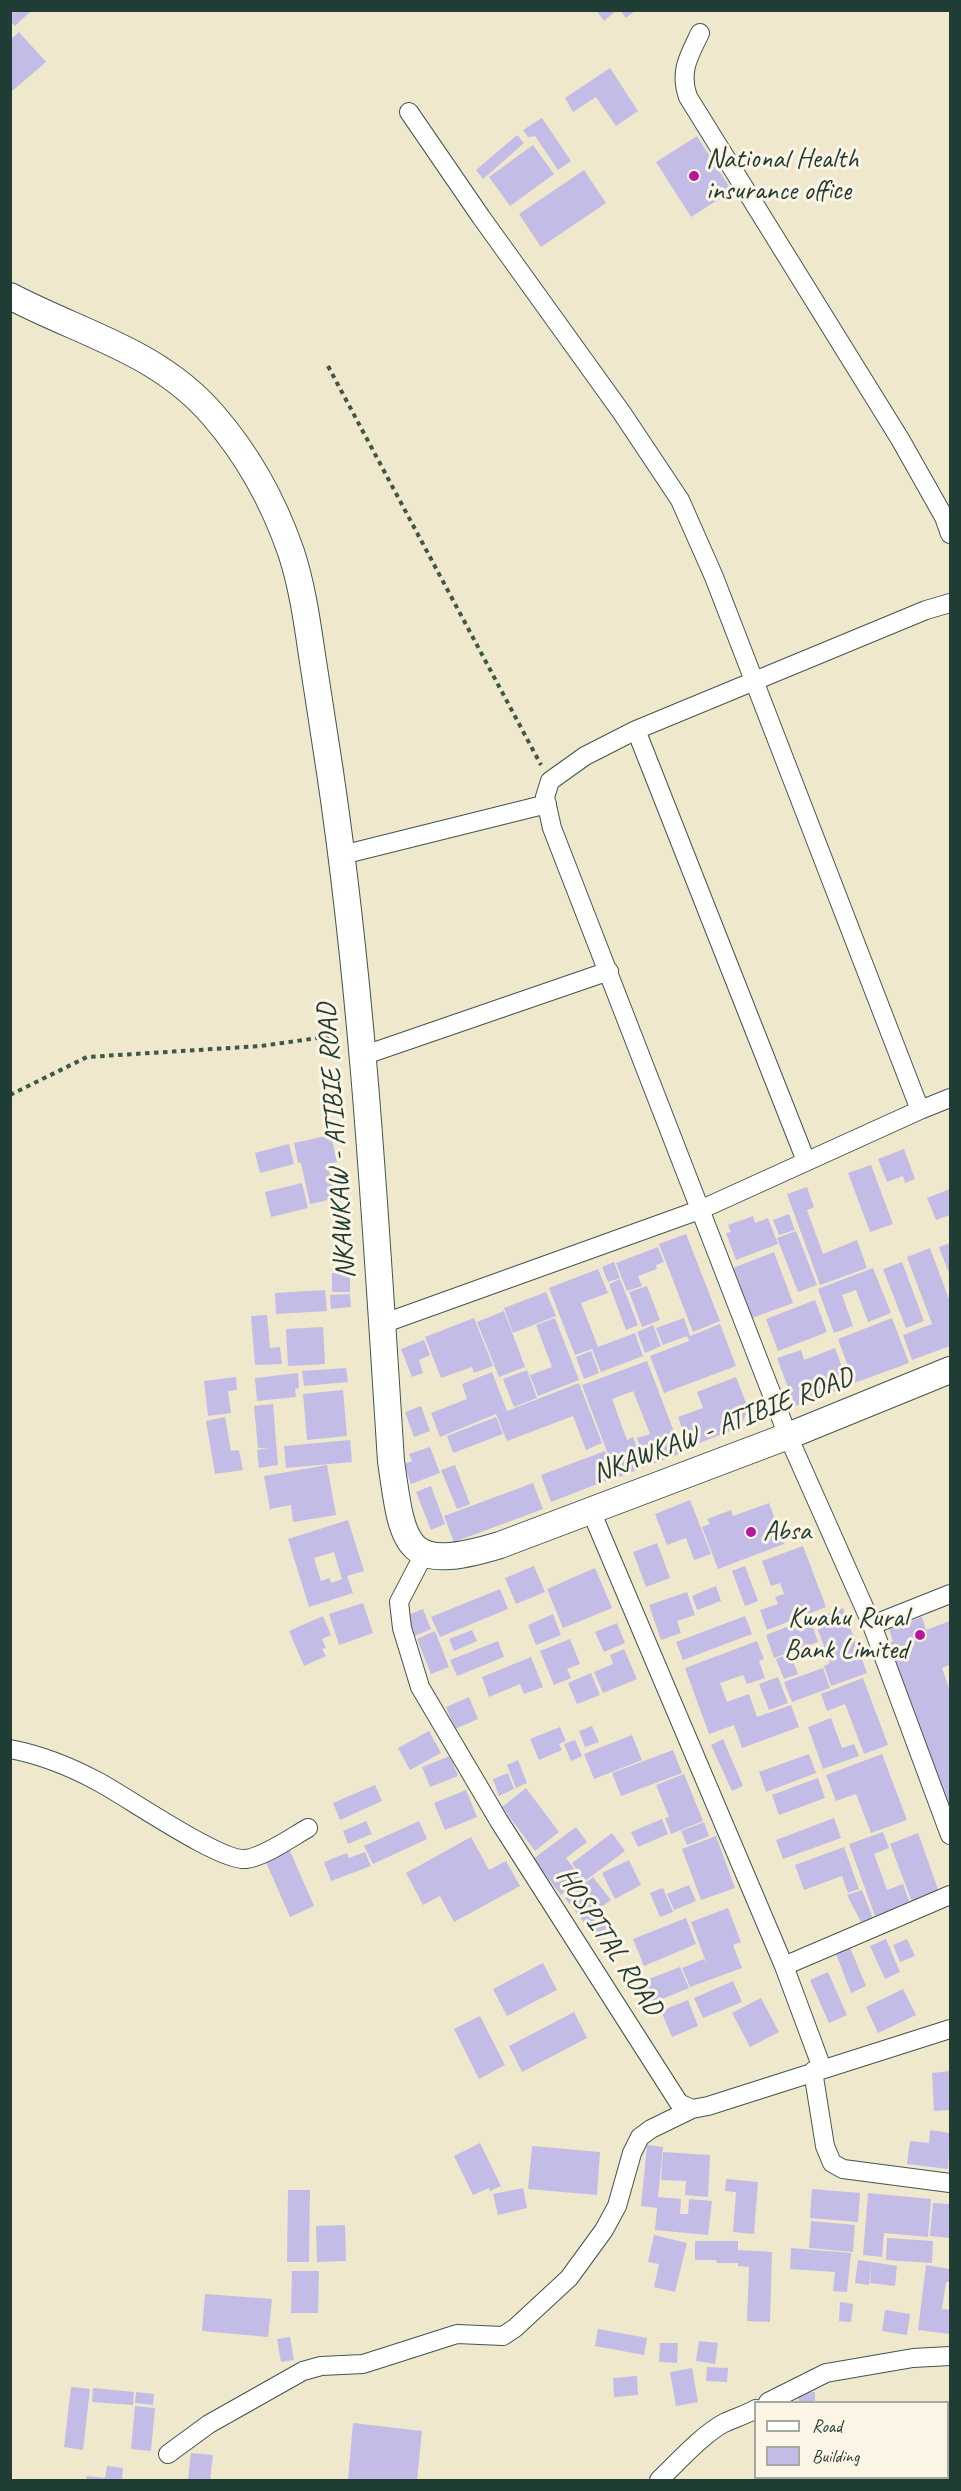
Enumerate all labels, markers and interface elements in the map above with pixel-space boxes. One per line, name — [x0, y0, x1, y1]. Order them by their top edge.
place label: National Health insurance office — [706, 143, 859, 209]
marker: National Health insurance office — [687, 169, 701, 183]
street label: NKAWKAW - ATIBIE ROAD — [311, 1002, 363, 1280]
street label: NKAWKAW - ATIBIE ROAD — [588, 1361, 858, 1491]
place label: Absa — [763, 1515, 811, 1549]
marker: Absa — [744, 1525, 758, 1539]
place label: Kwahu Rural Bank Limited — [784, 1602, 908, 1668]
marker: Kwahu Rural Bank Limited — [913, 1628, 927, 1642]
street label: HOSPITAL ROAD — [549, 1861, 669, 2023]
legend — [754, 2401, 949, 2479]
text: Road — [812, 2415, 842, 2437]
text: Building — [812, 2445, 859, 2467]

